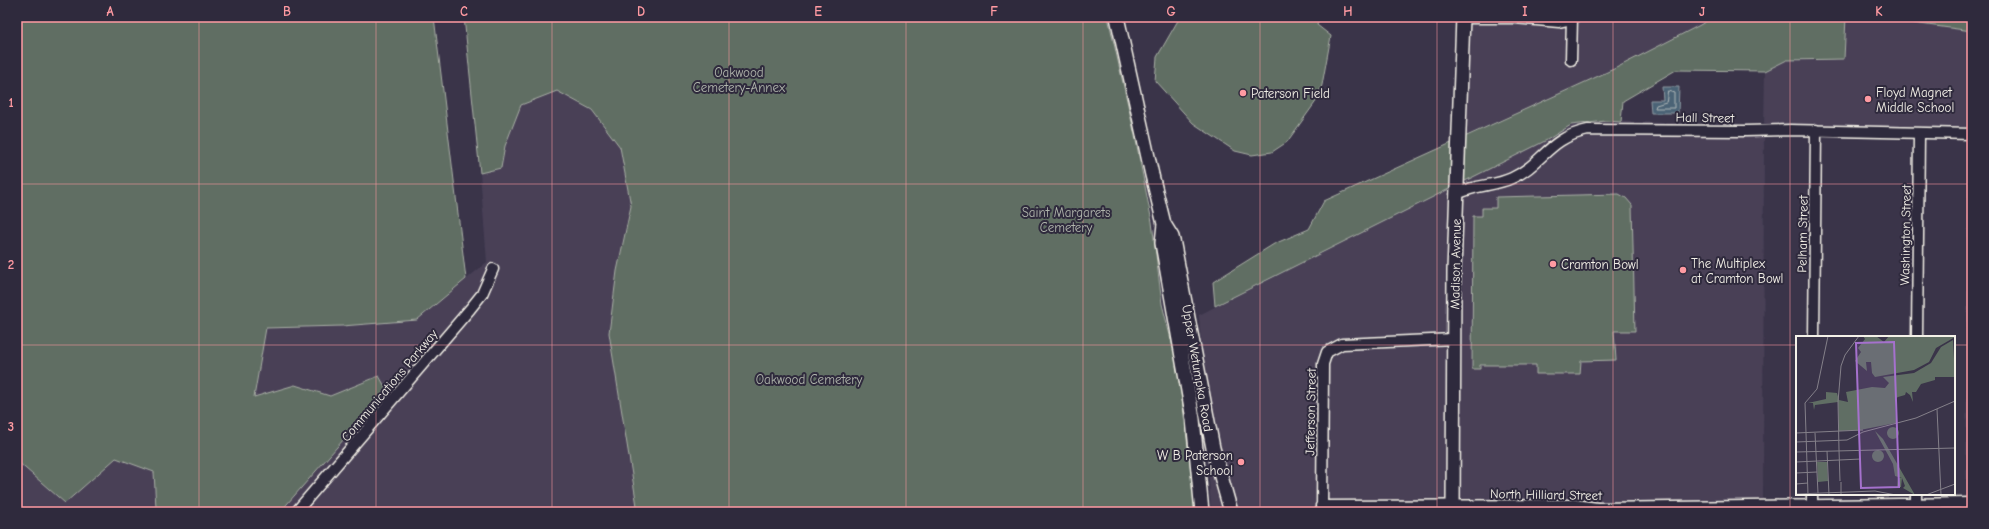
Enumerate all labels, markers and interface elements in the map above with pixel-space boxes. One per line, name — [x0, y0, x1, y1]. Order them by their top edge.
text: A — [106, 4, 114, 19]
text: B — [283, 4, 291, 19]
text: C — [460, 4, 468, 19]
text: D — [637, 4, 645, 19]
text: E — [814, 4, 822, 19]
text: F — [990, 4, 998, 19]
text: G — [1166, 4, 1176, 19]
text: H — [1343, 4, 1353, 19]
text: I — [1522, 4, 1528, 19]
text: J — [1699, 4, 1705, 19]
text: K — [1875, 4, 1883, 19]
park label: Oakwood Cemetery-Annex — [693, 65, 786, 95]
place label: Floyd Magnet Middle School — [1876, 85, 1954, 115]
place label: Paterson Field — [1251, 86, 1330, 101]
marker: Paterson Field — [1238, 88, 1248, 98]
marker: Floyd Magnet Middle School — [1863, 94, 1873, 104]
text: 1 — [8, 95, 14, 110]
street label: Hall Street — [1676, 109, 1736, 126]
street label: Washington Street — [1897, 183, 1914, 286]
street label: Pelham Street — [1794, 194, 1811, 273]
park label: Saint Margarets Cemetery — [1022, 205, 1110, 235]
street label: Madison Avenue — [1447, 218, 1464, 310]
place label: The Multiplex at Cramton Bowl — [1691, 256, 1783, 286]
text: 2 — [8, 257, 14, 272]
place label: Cramton Bowl — [1561, 257, 1639, 272]
marker: Cramton Bowl — [1548, 259, 1558, 269]
marker: The Multiplex at Cramton Bowl — [1678, 265, 1688, 275]
street label: Upper Wetumpka Road — [1179, 303, 1216, 433]
street label: Communications Parkway — [338, 326, 441, 444]
inset map — [1796, 336, 1955, 495]
street label: Jefferson Street — [1302, 367, 1319, 456]
park label: Oakwood Cemetery — [756, 372, 862, 387]
text: 3 — [8, 419, 14, 434]
place label: W B Paterson School — [1157, 448, 1233, 478]
marker: W B Paterson School — [1236, 457, 1246, 467]
street label: North Hilliard Street — [1490, 486, 1603, 503]

